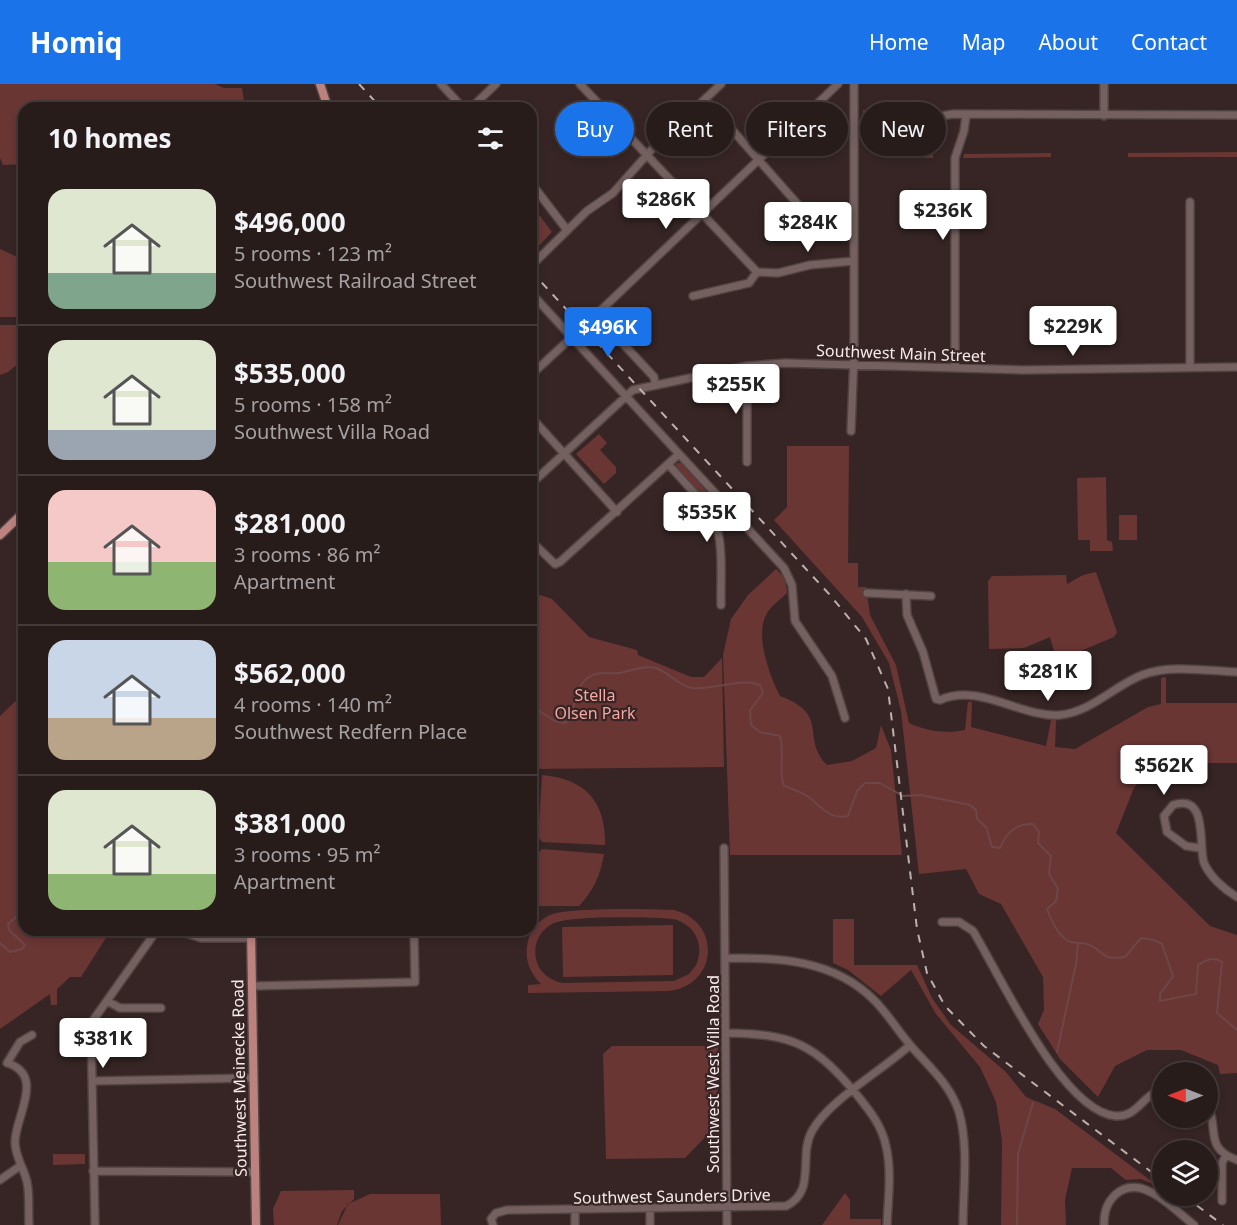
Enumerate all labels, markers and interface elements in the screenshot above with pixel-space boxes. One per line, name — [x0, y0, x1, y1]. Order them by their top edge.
text: Homiq — [30, 23, 122, 61]
text: Home — [869, 28, 929, 56]
text: Map — [962, 28, 1005, 56]
text: About — [1038, 28, 1098, 56]
text: Contact — [1131, 28, 1207, 56]
chip: Buy — [555, 102, 634, 156]
chip: Rent — [646, 102, 734, 156]
chip: Filters — [746, 102, 848, 156]
chip: New — [860, 102, 946, 156]
text: 10 homes — [48, 120, 172, 156]
icon: filters — [474, 122, 507, 155]
pin: $286K — [624, 179, 708, 230]
text: $286K — [636, 185, 696, 212]
pin: $236K — [901, 190, 985, 241]
text: $236K — [913, 196, 973, 223]
pin: $284K — [766, 202, 850, 253]
text: $496,000 — [234, 204, 346, 240]
text: $284K — [778, 208, 838, 235]
icon: home — [96, 213, 168, 285]
text: 5 rooms · 123 m² — [234, 240, 392, 267]
text: Southwest Railroad Street — [234, 267, 477, 294]
pin: $229K — [1031, 306, 1115, 357]
pin: $496K — [566, 307, 650, 358]
text: $229K — [1043, 312, 1103, 339]
text: $496K — [578, 313, 638, 340]
street label: Southwest Main Street — [816, 339, 986, 367]
text: $535,000 — [234, 355, 346, 391]
icon: home — [96, 364, 168, 436]
pin: $255K — [694, 364, 778, 415]
text: $255K — [706, 370, 766, 397]
text: 5 rooms · 158 m² — [234, 391, 392, 418]
text: Southwest Villa Road — [234, 418, 430, 445]
pin: $535K — [665, 492, 749, 543]
text: $535K — [677, 498, 737, 525]
text: $281,000 — [234, 505, 346, 541]
icon: home — [96, 514, 168, 586]
text: 3 rooms · 86 m² — [234, 541, 381, 568]
text: Apartment — [234, 568, 335, 595]
pin: $281K — [1006, 651, 1090, 702]
text: $562,000 — [234, 655, 346, 691]
text: $281K — [1018, 657, 1078, 684]
icon: home — [96, 664, 168, 736]
park label: Stella Olsen Park — [554, 684, 636, 724]
text: 4 rooms · 140 m² — [234, 691, 392, 718]
text: Southwest Redfern Place — [234, 718, 467, 745]
pin: $562K — [1122, 745, 1206, 796]
text: $562K — [1134, 751, 1194, 778]
text: $381,000 — [234, 805, 346, 841]
icon: home — [96, 814, 168, 886]
text: 3 rooms · 95 m² — [234, 841, 381, 868]
text: Apartment — [234, 868, 335, 895]
street label: Southwest West Villa Road — [702, 975, 724, 1173]
street label: Southwest Meinecke Road — [226, 979, 252, 1177]
pin: $381K — [61, 1018, 145, 1069]
text: $381K — [73, 1024, 133, 1051]
north arrow — [1152, 1062, 1218, 1128]
map controls — [1152, 1062, 1218, 1206]
button: layers — [1152, 1140, 1218, 1206]
street label: Southwest Saunders Drive — [573, 1183, 771, 1209]

